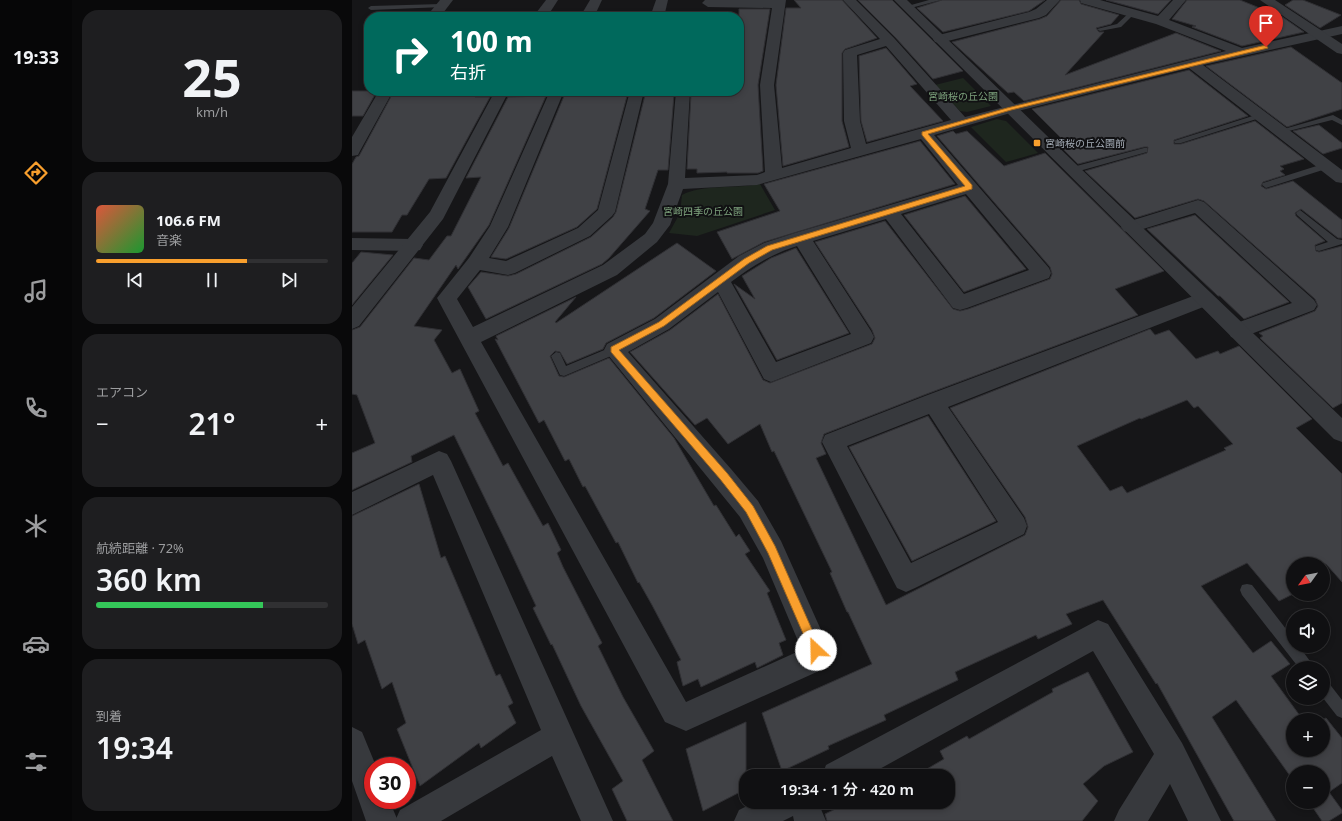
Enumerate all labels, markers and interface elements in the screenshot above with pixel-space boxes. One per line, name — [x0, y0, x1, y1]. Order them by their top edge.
pin — [1249, 6, 1283, 47]
icon: arrive — [1255, 12, 1277, 34]
text: 100 m — [450, 22, 533, 60]
icon: right — [384, 28, 436, 80]
text: 25 — [182, 41, 242, 112]
text: 19:33 — [13, 45, 59, 69]
text: 右折 — [450, 60, 486, 84]
park label: 宮崎桜の丘公園 — [928, 89, 998, 103]
text: km/h — [196, 103, 228, 121]
place label: 宮崎桜の丘公園前 — [1045, 136, 1125, 150]
marker: 宮崎桜の丘公園前 — [1032, 138, 1042, 148]
icon: directions — [22, 159, 50, 187]
park label: 宮崎四季の丘公園 — [663, 204, 743, 218]
text: 106.6 FM — [156, 210, 221, 230]
text: 音楽 — [156, 231, 182, 249]
icon: previous — [124, 269, 146, 291]
icon: pause — [201, 269, 223, 291]
icon: next — [278, 269, 300, 291]
icon: music — [22, 277, 50, 305]
text: エアコン — [96, 383, 148, 401]
icon: phone — [22, 394, 50, 422]
text: 21° — [188, 403, 236, 444]
text: − — [96, 408, 109, 438]
text: + — [315, 408, 328, 438]
icon: climate — [22, 512, 50, 540]
text: 航続距離 · 72% — [96, 539, 184, 557]
north arrow — [1286, 557, 1330, 601]
map controls — [1286, 557, 1330, 809]
text: 360 km — [96, 559, 202, 600]
button: sound — [1286, 609, 1330, 653]
position arrow — [795, 629, 837, 671]
icon: car — [22, 630, 50, 658]
button: layers — [1286, 661, 1330, 705]
text: 到着 — [96, 707, 122, 725]
button: + — [1286, 713, 1330, 757]
text: 19:34 — [96, 727, 173, 768]
icon: filters — [22, 748, 50, 776]
speed limit sign: 30 — [364, 757, 416, 809]
button: − — [1286, 765, 1330, 809]
text: 19:34 · 1 分 · 420 m — [780, 779, 914, 799]

